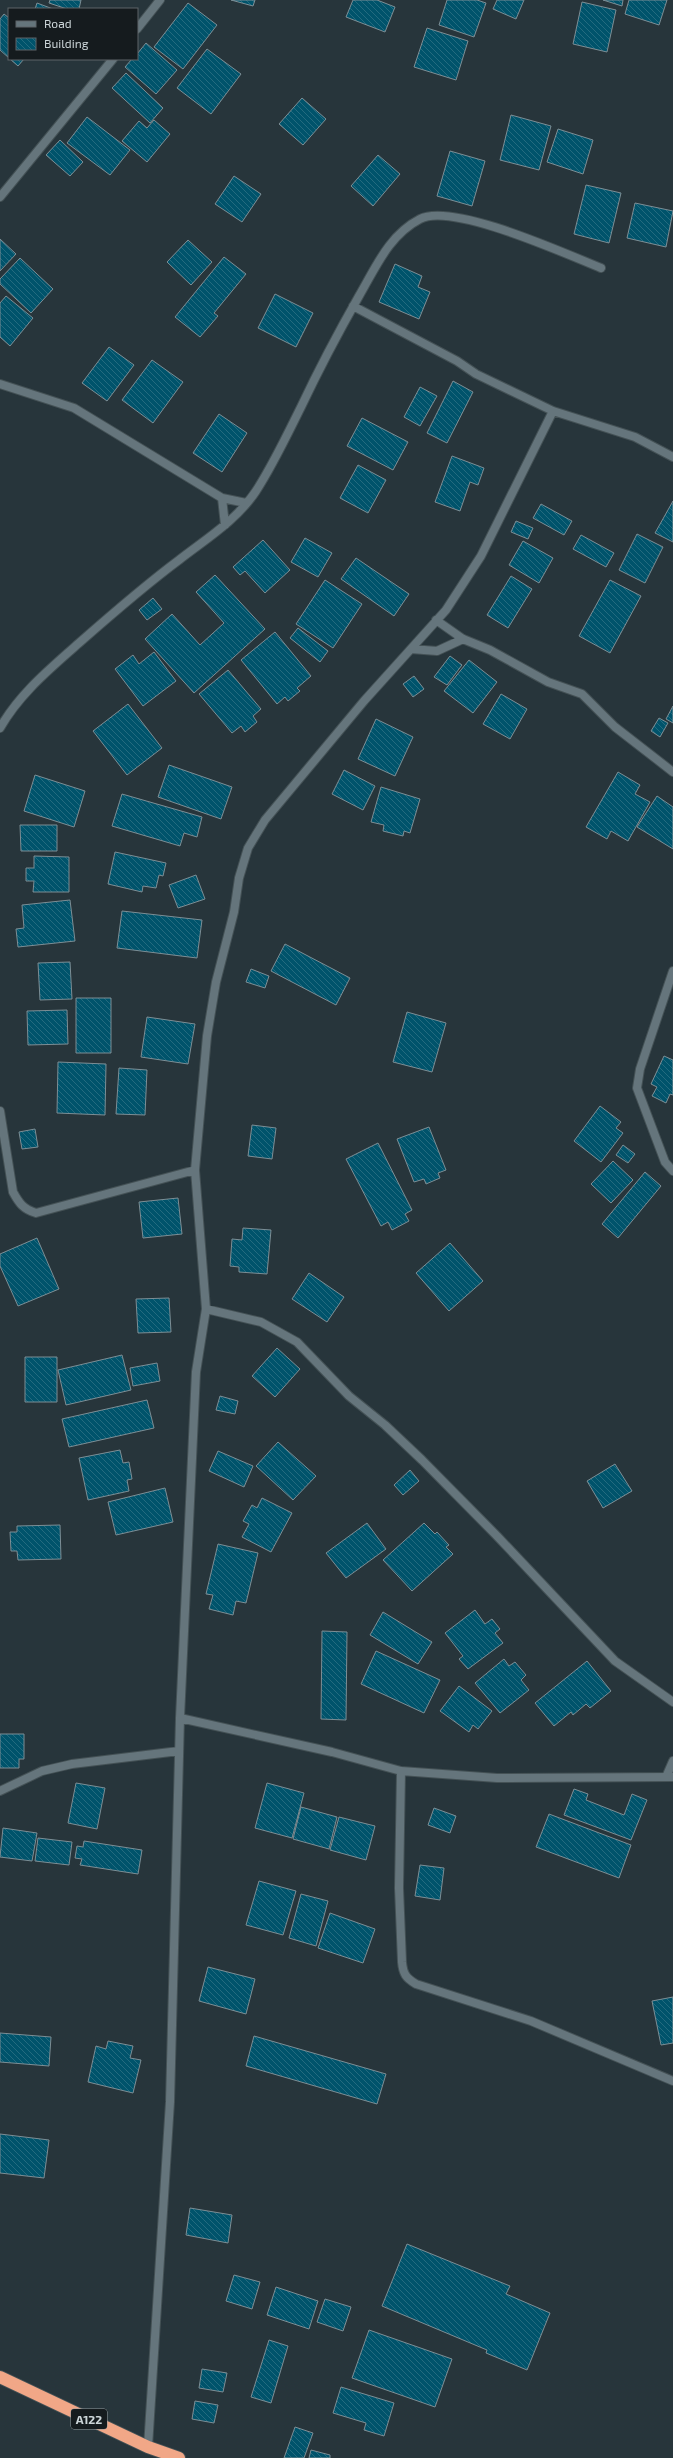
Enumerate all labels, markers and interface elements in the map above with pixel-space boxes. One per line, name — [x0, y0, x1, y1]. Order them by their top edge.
legend — [8, 8, 138, 60]
text: Road — [44, 16, 72, 30]
text: Building — [44, 36, 89, 50]
road number: A122 — [71, 2409, 107, 2429]

